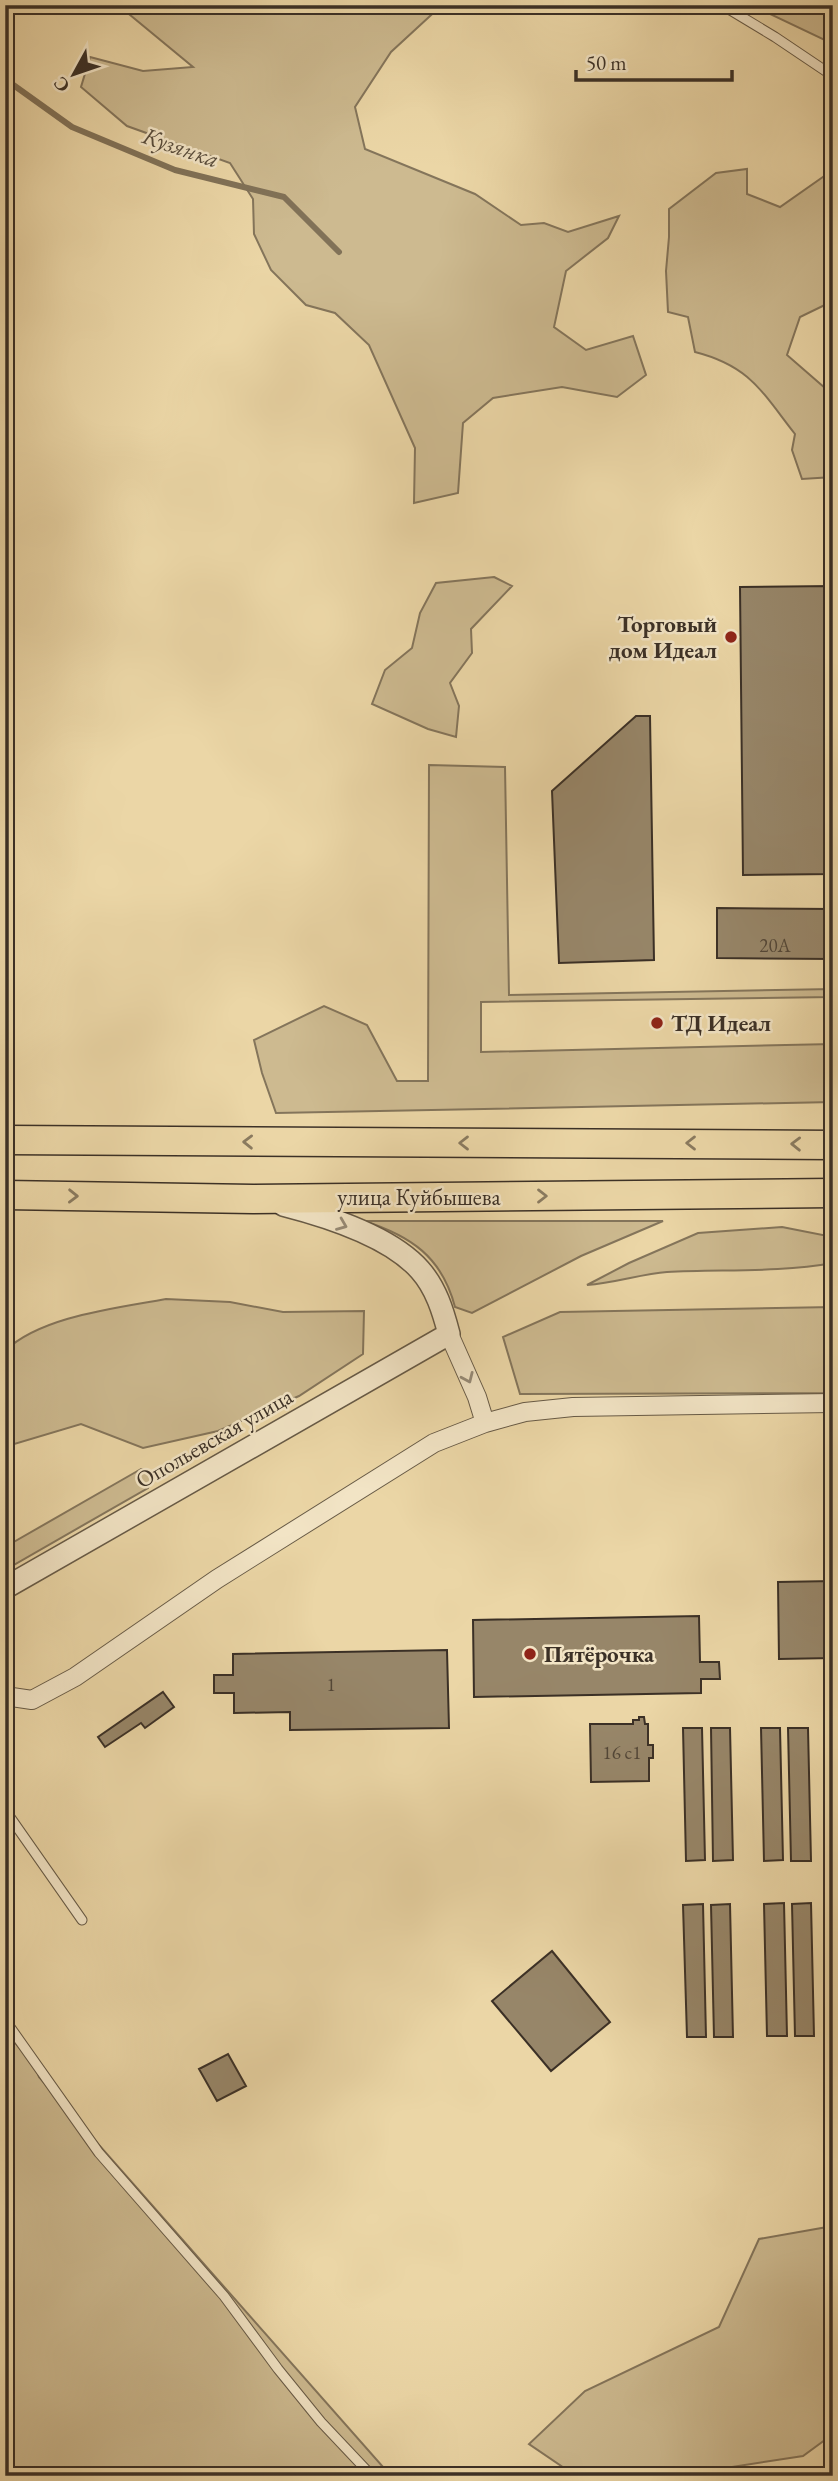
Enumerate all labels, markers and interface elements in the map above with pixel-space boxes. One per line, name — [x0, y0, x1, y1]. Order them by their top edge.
north arrow — [38, 38, 108, 108]
scale bar — [576, 38, 731, 82]
text: 50 m — [586, 49, 627, 76]
text: С — [47, 71, 75, 98]
water label: Кузянка — [138, 119, 223, 174]
place label: Торговый дом Идеал — [609, 609, 717, 665]
marker: Торговый дом Идеал — [723, 629, 739, 645]
house number: 20А — [759, 933, 792, 958]
place label: ТД Идеал — [671, 1008, 771, 1038]
marker: ТД Идеал — [649, 1015, 665, 1031]
one-way arrow — [242, 1135, 253, 1150]
one-way arrow — [458, 1135, 468, 1151]
one-way arrow — [685, 1135, 696, 1151]
one-way arrow — [790, 1137, 801, 1152]
street label: улица Куйбышева — [337, 1182, 502, 1212]
one-way arrow — [69, 1188, 79, 1204]
one-way arrow — [537, 1188, 548, 1204]
one-way arrow — [335, 1216, 347, 1230]
one-way arrow — [460, 1371, 474, 1383]
street label: Опольевская улица — [130, 1380, 299, 1495]
place label: Пятёрочка — [544, 1639, 655, 1669]
marker: Пятёрочка — [522, 1646, 538, 1662]
house number: 1 — [326, 1672, 336, 1697]
house number: 16 с1 — [603, 1740, 641, 1765]

